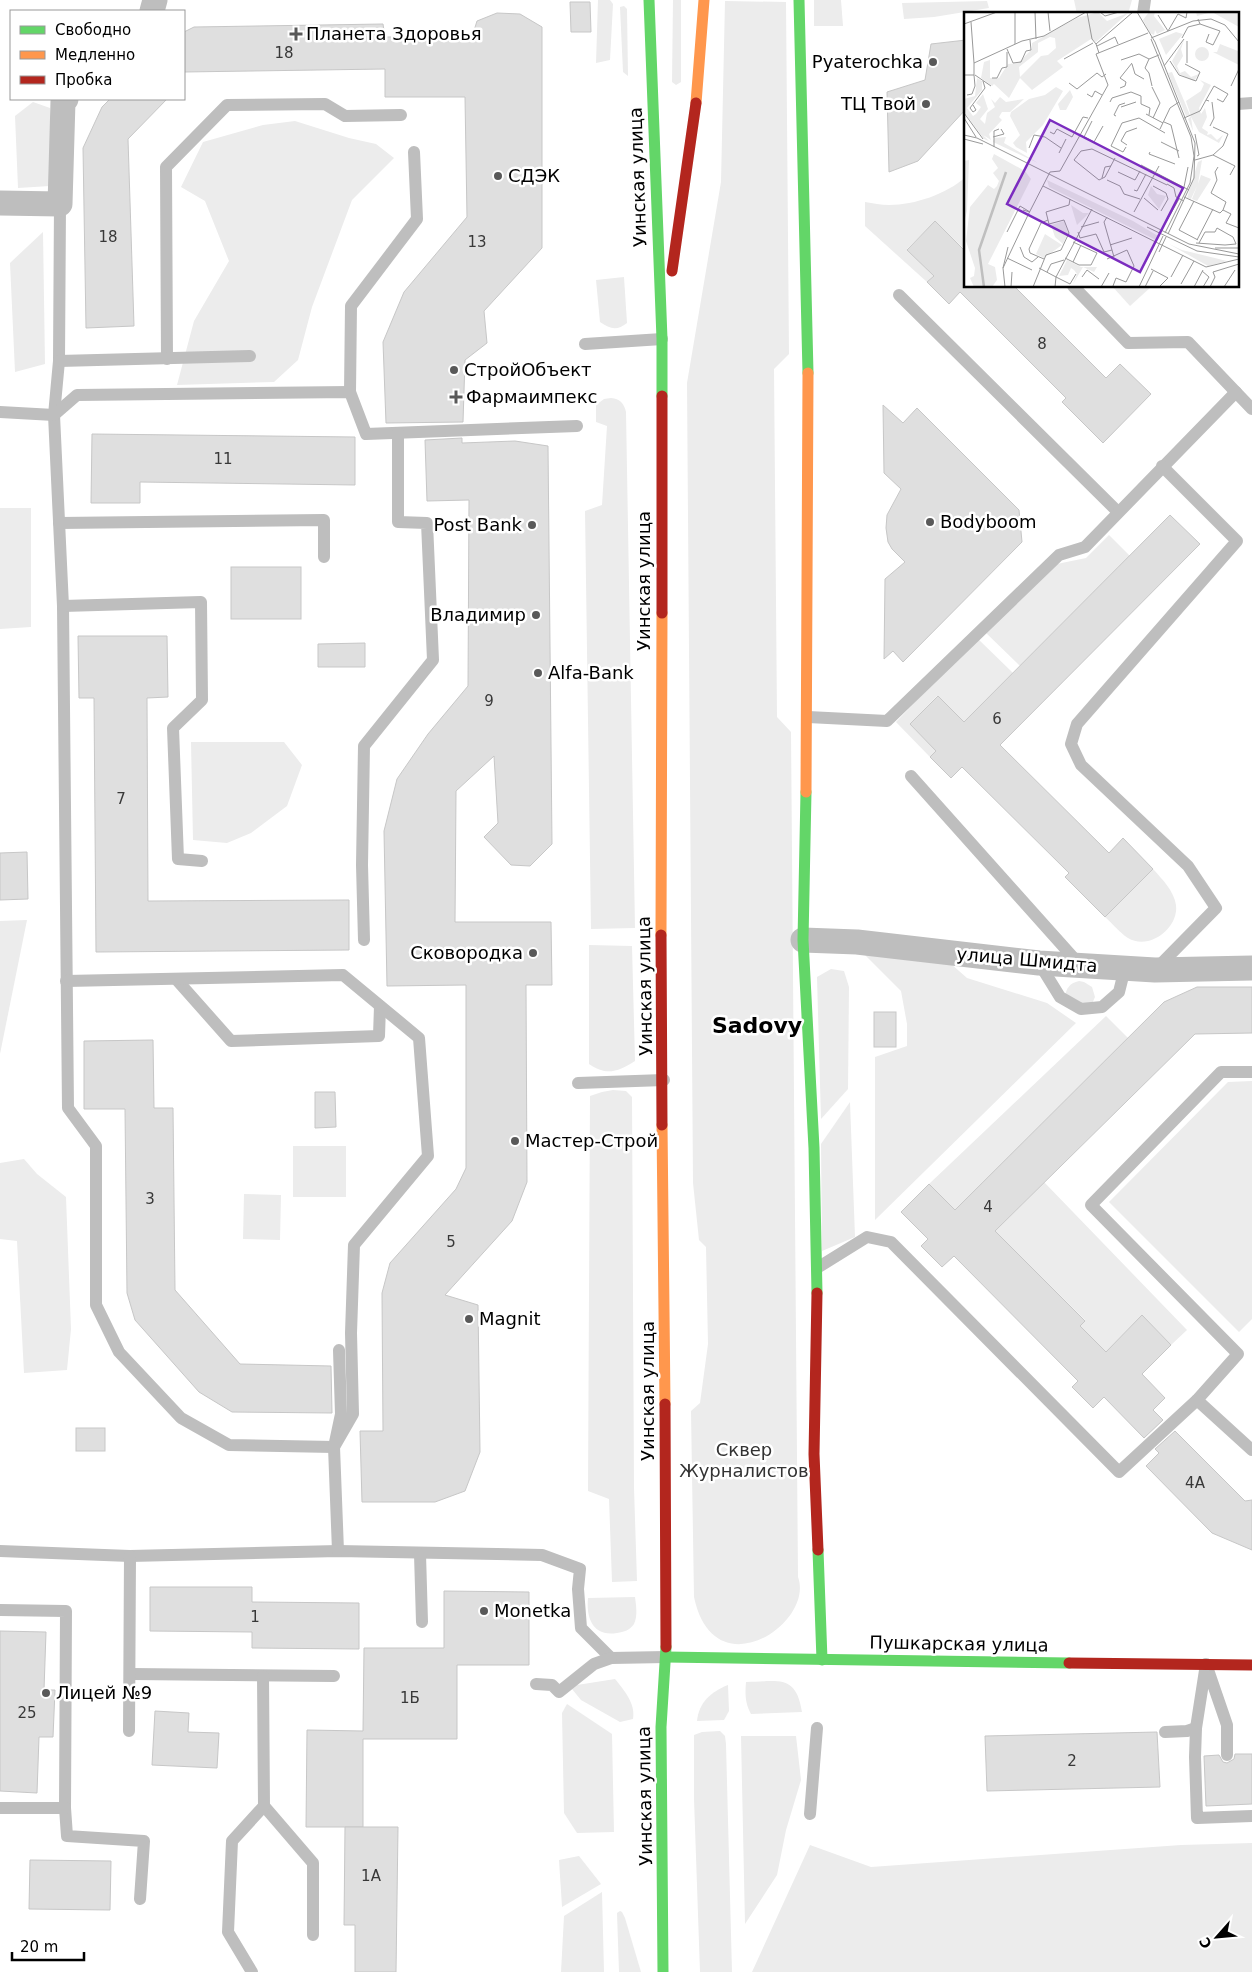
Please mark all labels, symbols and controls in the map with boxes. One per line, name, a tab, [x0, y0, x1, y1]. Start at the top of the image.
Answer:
legend	[10, 10, 185, 100]
inset map	[964, 12, 1240, 288]
text: Свободно	[55, 21, 131, 39]
place label: Планета Здоровья	[306, 23, 482, 44]
marker: Планета Здоровья	[290, 28, 302, 40]
house number: 18	[274, 44, 294, 62]
text: Медленно	[55, 46, 135, 64]
place label: Pyaterochka	[812, 51, 923, 72]
marker: Pyaterochka	[927, 56, 939, 68]
text: Пробка	[55, 71, 112, 89]
place label: ТЦ Твой	[840, 93, 916, 114]
marker: ТЦ Твой	[920, 98, 932, 110]
street label: Уинская улица	[625, 107, 650, 247]
place label: СДЭК	[508, 165, 560, 186]
marker: СДЭК	[492, 170, 504, 182]
house number: 18	[98, 228, 118, 246]
house number: 13	[467, 233, 487, 251]
house number: 8	[1037, 335, 1047, 353]
place label: СтройОбъект	[464, 359, 592, 380]
marker: СтройОбъект	[448, 364, 460, 376]
place label: Фармаимпекс	[466, 386, 597, 407]
marker: Фармаимпекс	[450, 391, 462, 403]
house number: 11	[213, 450, 233, 468]
street label: Уинская улица	[633, 511, 654, 651]
place label: Bodyboom	[940, 511, 1036, 532]
place label: Post Bank	[433, 514, 523, 535]
marker: Bodyboom	[924, 516, 936, 528]
marker: Post Bank	[526, 519, 538, 531]
place label: Владимир	[430, 604, 526, 625]
marker: Владимир	[530, 609, 542, 621]
place label: Alfa-Bank	[548, 662, 634, 683]
marker: Alfa-Bank	[532, 667, 544, 679]
house number: 9	[484, 692, 494, 710]
house number: 6	[992, 710, 1002, 728]
house number: 7	[116, 790, 126, 808]
street label: Уинская улица	[633, 916, 656, 1056]
place label: Сковородка	[410, 942, 523, 963]
street label: улица Шмидта	[956, 943, 1098, 976]
marker: Сковородка	[527, 947, 539, 959]
district label: Sadovy	[712, 1013, 802, 1038]
place label: Мастер-Строй	[525, 1130, 658, 1151]
marker: Мастер-Строй	[509, 1135, 521, 1147]
house number: 3	[145, 1190, 155, 1208]
house number: 4	[983, 1198, 993, 1216]
house number: 5	[446, 1233, 456, 1251]
place label: Magnit	[479, 1308, 540, 1329]
marker: Magnit	[463, 1313, 475, 1325]
street label: Уинская улица	[637, 1321, 658, 1461]
park label: Сквер Журналистов	[679, 1439, 809, 1481]
house number: 4А	[1185, 1474, 1206, 1492]
place label: Monetka	[494, 1600, 571, 1621]
marker: Monetka	[478, 1605, 490, 1617]
house number: 1	[250, 1608, 260, 1626]
street label: Пушкарская улица	[869, 1631, 1049, 1656]
place label: Лицей №9	[56, 1682, 152, 1703]
marker: Лицей №9	[40, 1687, 52, 1699]
house number: 1Б	[400, 1689, 420, 1707]
house number: 25	[17, 1704, 37, 1722]
street label: Уинская улица	[633, 1726, 656, 1866]
house number: 2	[1067, 1752, 1077, 1770]
house number: 1А	[361, 1867, 382, 1885]
north arrow	[1192, 1912, 1242, 1962]
scale bar	[12, 1930, 85, 1962]
text: С	[1196, 1935, 1215, 1951]
text: 20 m	[20, 1938, 58, 1956]

